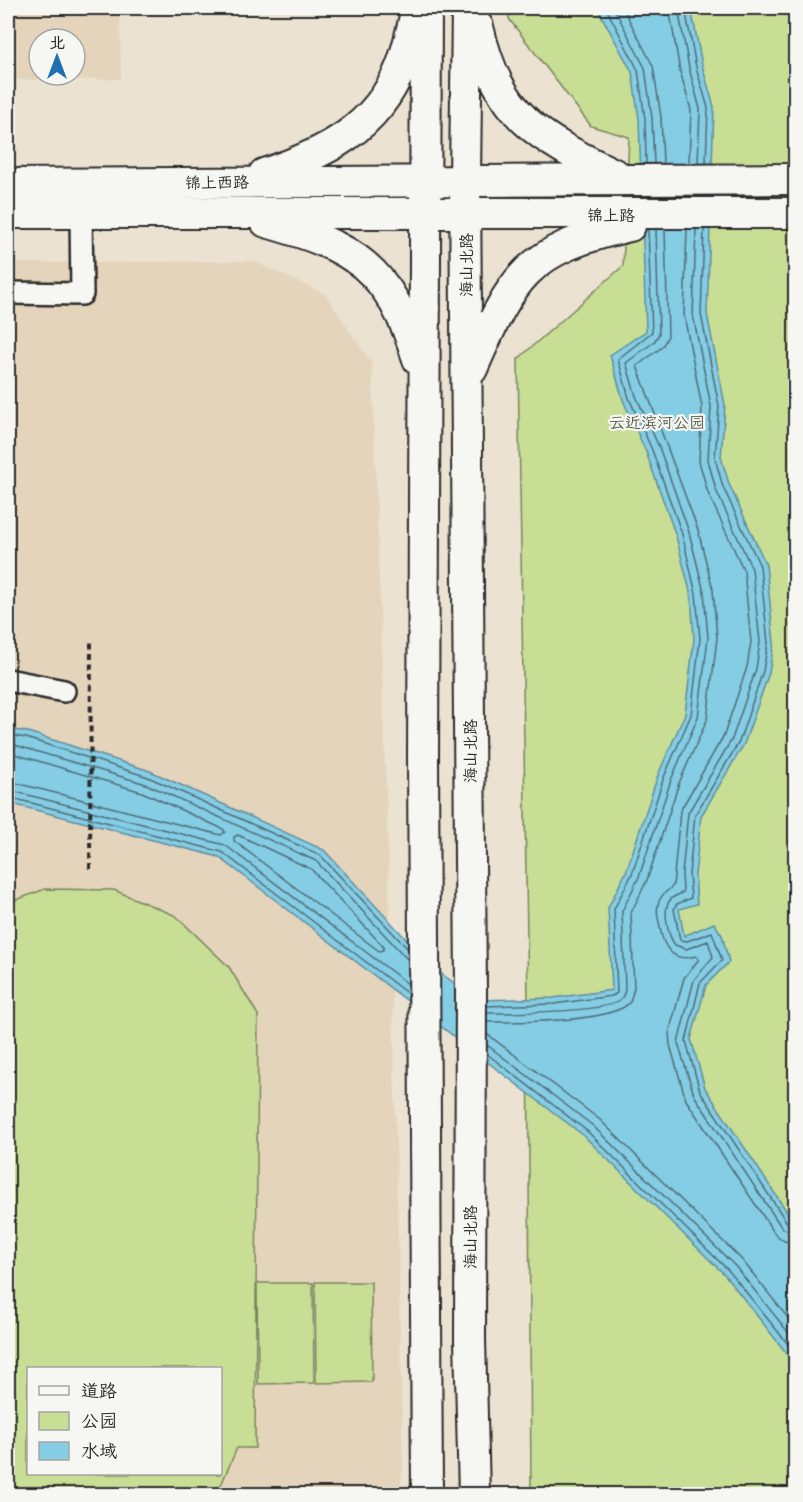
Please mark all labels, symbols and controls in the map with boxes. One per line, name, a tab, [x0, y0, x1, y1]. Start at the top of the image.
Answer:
north arrow	[27, 27, 87, 87]
text: 北	[49, 31, 65, 53]
street label: 锦上西路	[185, 170, 249, 194]
street label: 锦上路	[587, 204, 635, 226]
street label: 海山北路	[455, 233, 477, 297]
park label: 云近滨河公园	[609, 411, 705, 433]
street label: 海山北路	[459, 719, 481, 783]
street label: 海山北路	[459, 1205, 481, 1269]
legend	[27, 1367, 222, 1475]
text: 道路	[81, 1378, 117, 1403]
text: 公园	[81, 1408, 117, 1433]
text: 水域	[81, 1438, 117, 1463]

